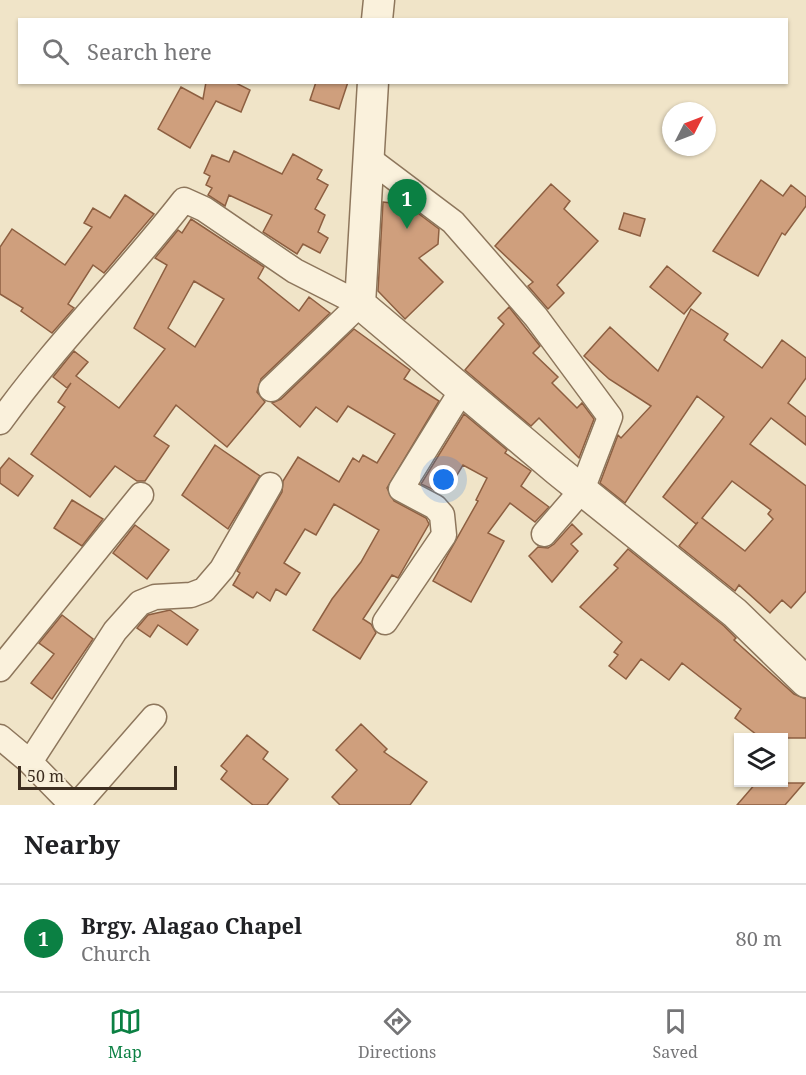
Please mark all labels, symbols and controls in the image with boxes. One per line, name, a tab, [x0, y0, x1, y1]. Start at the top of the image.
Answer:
search box	[18, 18, 788, 84]
icon: search	[39, 35, 72, 68]
text: Search here	[87, 36, 212, 66]
north arrow	[662, 102, 716, 156]
pin: 1	[388, 180, 426, 229]
your location	[429, 465, 458, 494]
map controls	[734, 733, 788, 787]
button: layers	[734, 733, 788, 787]
scale bar	[18, 763, 177, 790]
text: 50 m	[27, 765, 64, 787]
text: Nearby	[24, 826, 120, 862]
text: Brgy. Alagao Chapel	[81, 910, 302, 940]
text: 1	[38, 925, 49, 952]
text: 80 m	[736, 925, 782, 952]
text: Church	[81, 940, 151, 967]
tab: Map	[108, 1005, 142, 1063]
tab: Directions	[358, 1005, 436, 1063]
tab: Saved	[653, 1005, 698, 1063]

